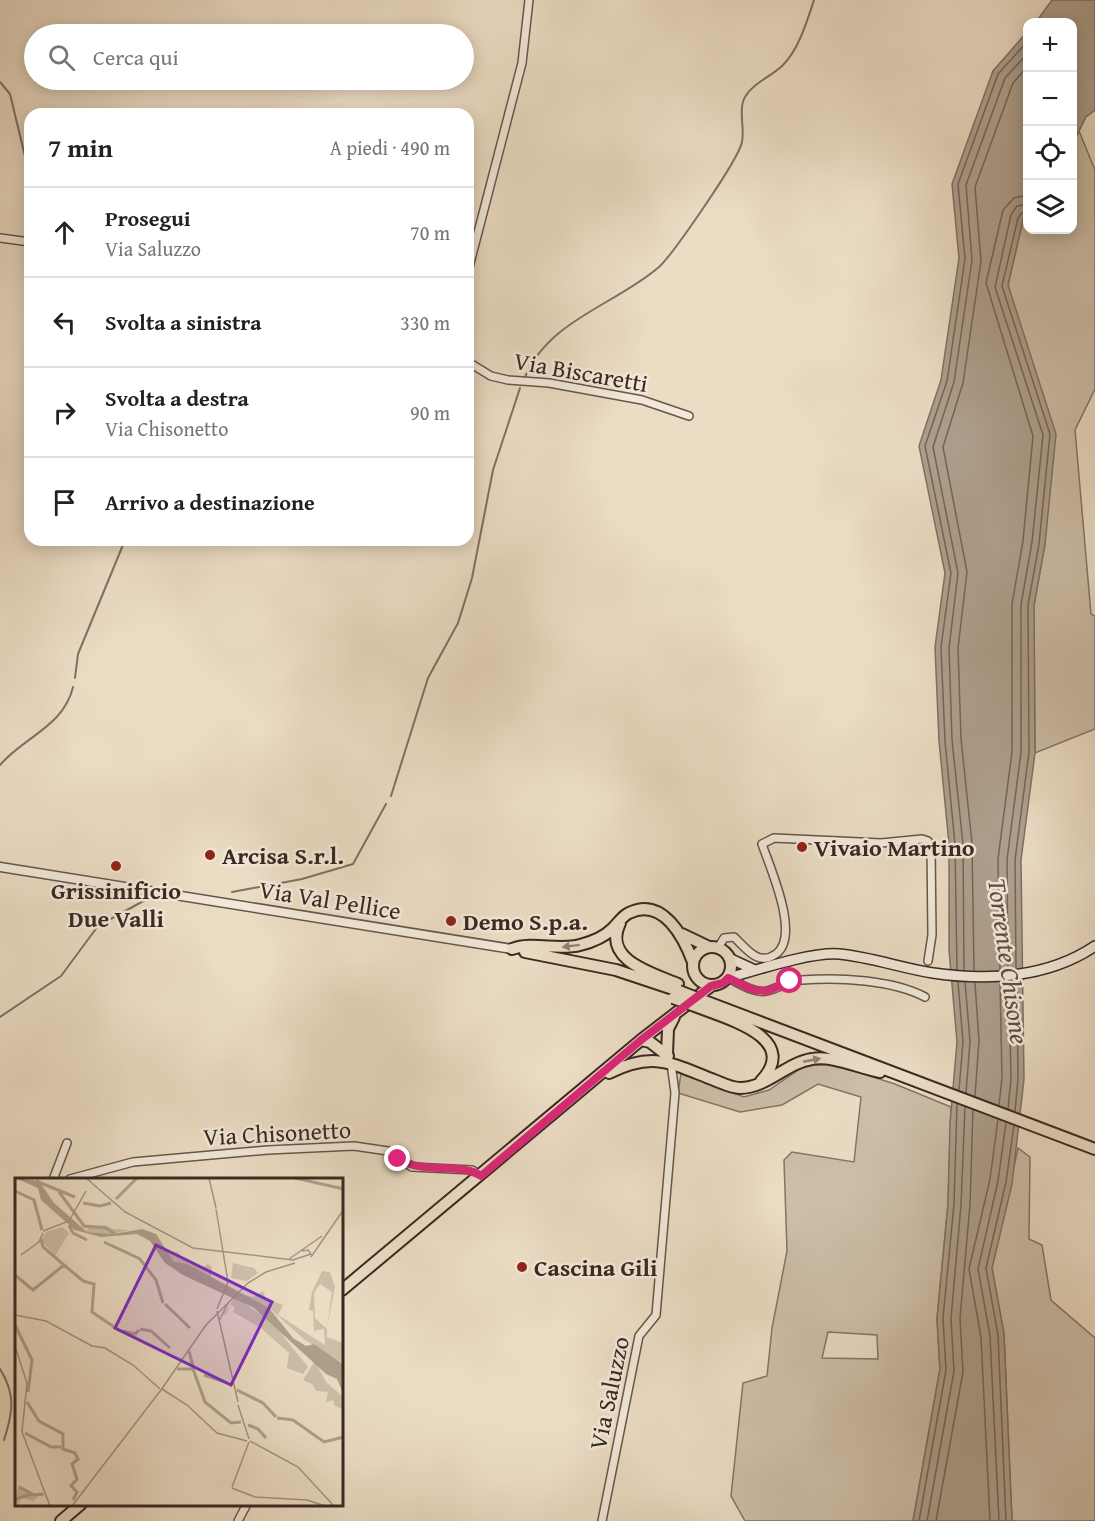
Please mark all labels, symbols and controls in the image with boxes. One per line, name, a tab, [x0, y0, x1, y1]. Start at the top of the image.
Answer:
map controls	[1023, 18, 1077, 234]
button: +	[1023, 18, 1077, 72]
search box	[24, 24, 474, 90]
icon: search	[45, 41, 78, 74]
text: Cerca qui	[93, 41, 179, 73]
button: −	[1023, 72, 1077, 126]
button: locate	[1023, 126, 1077, 180]
text: 7 min	[48, 128, 113, 167]
text: A piedi · 490 m	[330, 133, 450, 162]
button: layers	[1023, 180, 1077, 234]
text: Prosegui	[105, 202, 191, 234]
icon: ahead	[48, 216, 81, 249]
text: 70 m	[410, 218, 450, 247]
text: Via Saluzzo	[105, 234, 201, 263]
icon: left	[48, 306, 81, 339]
text: Svolta a sinistra	[105, 306, 262, 338]
text: 330 m	[400, 308, 450, 337]
street label: Via Biscaretti	[511, 343, 651, 401]
text: Svolta a destra	[105, 382, 249, 414]
icon: right	[48, 396, 81, 429]
text: 90 m	[410, 398, 450, 427]
text: Via Chisonetto	[105, 414, 228, 443]
icon: arrive	[48, 486, 81, 519]
text: Arrivo a destinazione	[105, 486, 315, 518]
place label: Vivaio Martino	[814, 830, 975, 865]
place label: Arcisa S.r.l.	[222, 838, 344, 873]
marker: Vivaio Martino	[795, 840, 809, 854]
marker: Arcisa S.r.l.	[203, 848, 217, 862]
marker: Grissinificio Due Valli	[109, 859, 123, 873]
street label: Via Val Pellice	[257, 872, 403, 928]
place label: Grissinificio Due Valli	[51, 873, 181, 936]
water label: Torrente Chisone	[978, 876, 1040, 1046]
place label: Demo S.p.a.	[463, 904, 588, 939]
marker: Demo S.p.a.	[444, 914, 458, 928]
one-way arrow	[561, 941, 580, 951]
route start	[776, 967, 802, 993]
one-way arrow	[802, 1055, 821, 1064]
street label: Via Chisonetto	[202, 1112, 352, 1154]
route end	[384, 1145, 410, 1171]
inset map	[15, 1178, 344, 1506]
place label: Cascina Gili	[534, 1250, 657, 1285]
marker: Cascina Gili	[515, 1260, 529, 1274]
street label: Via Saluzzo	[580, 1333, 638, 1453]

